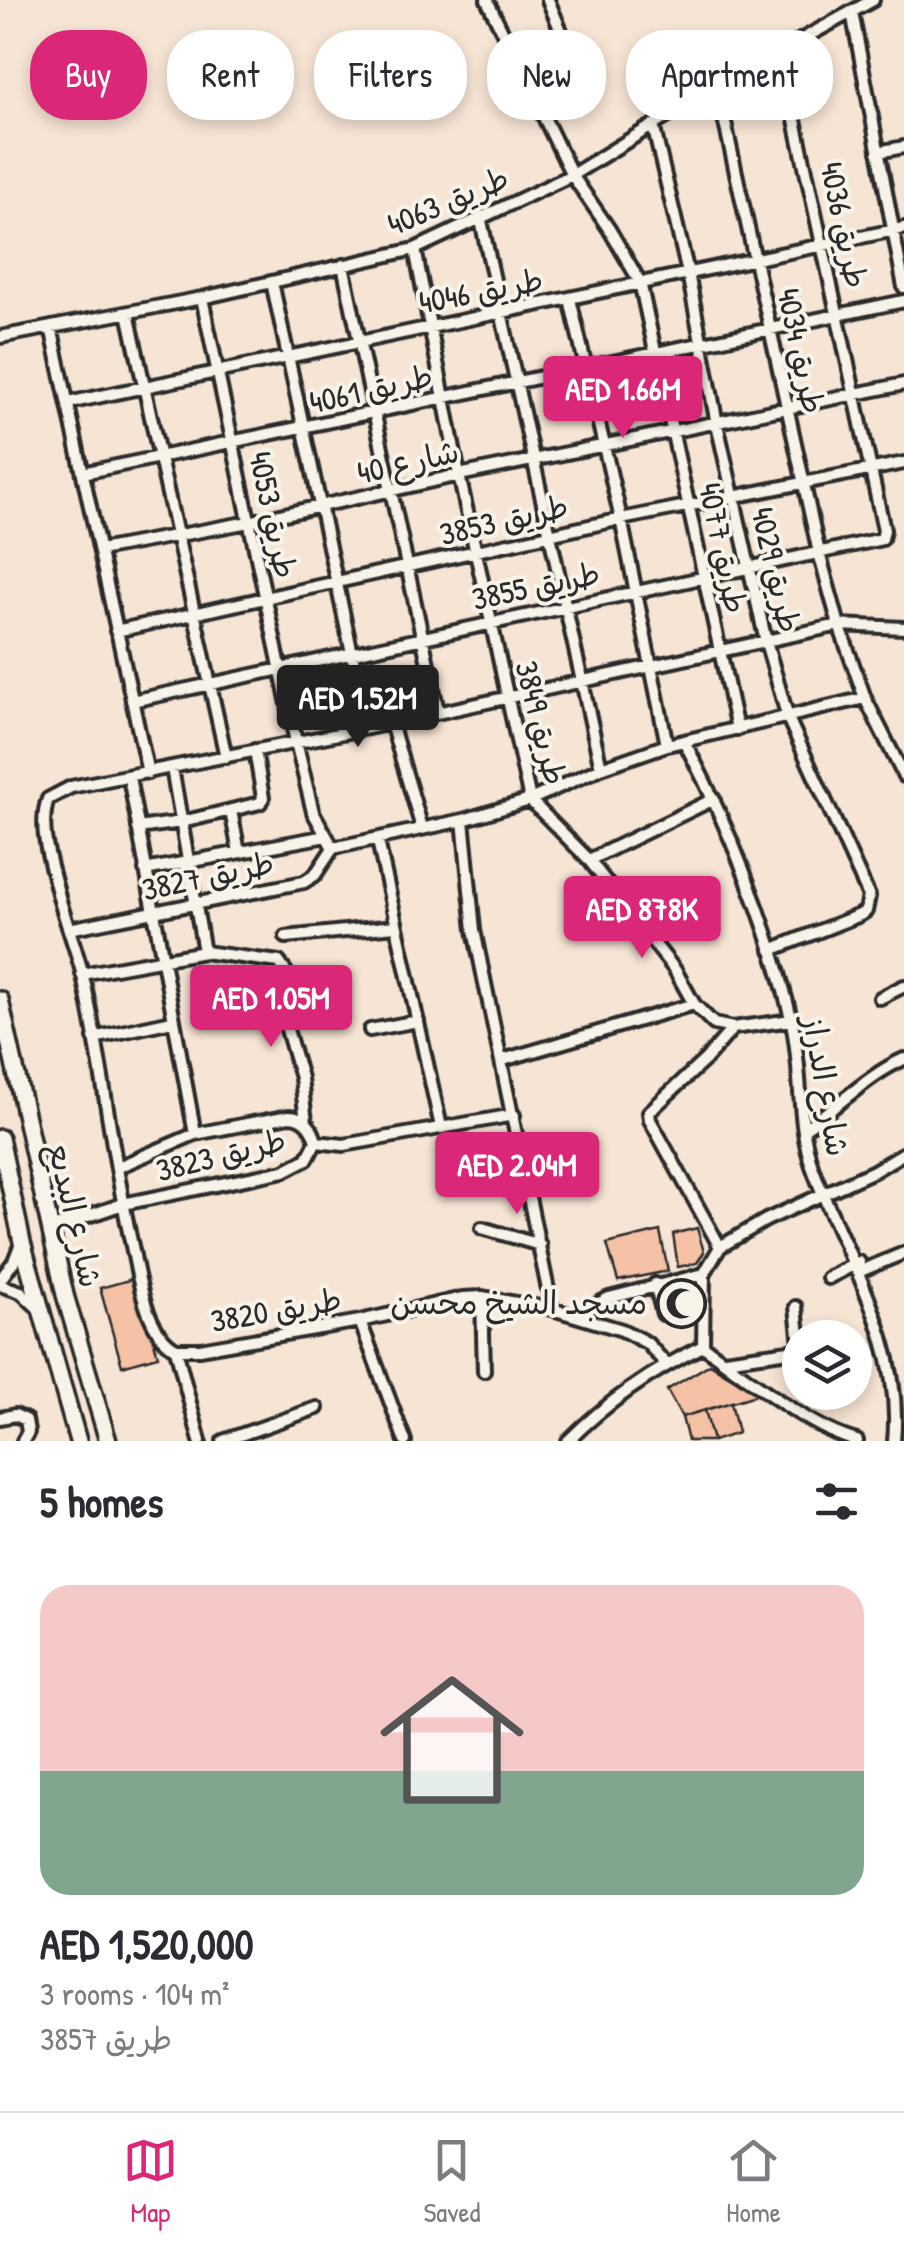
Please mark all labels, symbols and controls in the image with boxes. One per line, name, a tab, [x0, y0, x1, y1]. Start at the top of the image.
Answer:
chip: Buy	[30, 30, 147, 120]
chip: Rent	[167, 30, 294, 120]
chip: Filters	[314, 30, 467, 120]
chip: New	[487, 30, 606, 120]
chip: Apartment	[626, 30, 833, 120]
street label: طريق 4063	[380, 156, 515, 245]
street label: طريق 4036	[810, 158, 879, 292]
street label: طريق 4046	[415, 257, 547, 324]
street label: طريق 4034	[767, 284, 836, 418]
street label: طريق 4061	[305, 353, 437, 424]
pin: AED 1.66M	[509, 356, 737, 441]
text: AED 1.66M	[565, 367, 681, 410]
street label: شارع 40	[353, 429, 463, 496]
street label: طريق 4053	[239, 447, 308, 582]
street label: طريق 4077	[689, 479, 758, 617]
street label: طريق 3853	[435, 484, 572, 555]
street label: طريق 4029	[741, 503, 812, 637]
street label: طريق 3855	[468, 551, 604, 620]
street label: طريق 3849	[505, 656, 578, 789]
pin: AED 1.52M	[244, 665, 472, 750]
text: AED 1.52M	[299, 676, 417, 719]
street label: طريق 3827	[138, 841, 278, 910]
pin: AED 878K	[539, 876, 745, 961]
text: AED 878K	[586, 887, 698, 930]
pin: AED 1.05M	[157, 965, 385, 1050]
text: AED 1.05M	[212, 976, 330, 1019]
street label: شارع الدراز	[791, 1009, 860, 1160]
street label: طريق 3823	[152, 1118, 290, 1191]
pin: AED 2.04M	[403, 1132, 631, 1217]
street label: شارع البديع	[36, 1138, 113, 1292]
text: AED 2.04M	[457, 1143, 577, 1186]
street label: طريق 3820	[207, 1277, 345, 1342]
mosque icon: مسجد الشيخ محسن	[656, 1277, 708, 1329]
place label: مسجد الشيخ محسن	[390, 1281, 647, 1325]
map controls	[782, 1320, 872, 1410]
button: layers	[782, 1320, 872, 1410]
text: 5 homes	[40, 1473, 163, 1530]
icon: filters	[809, 1474, 864, 1529]
icon: home	[362, 1650, 542, 1830]
text: AED 1,520,000	[40, 1915, 254, 1972]
text: 3 rooms · 104 m²	[40, 1972, 229, 2015]
text: طريق 3857	[40, 2017, 172, 2060]
tab: Map	[123, 2133, 178, 2231]
tab: Saved	[423, 2133, 481, 2231]
tab: Home	[726, 2133, 781, 2231]

